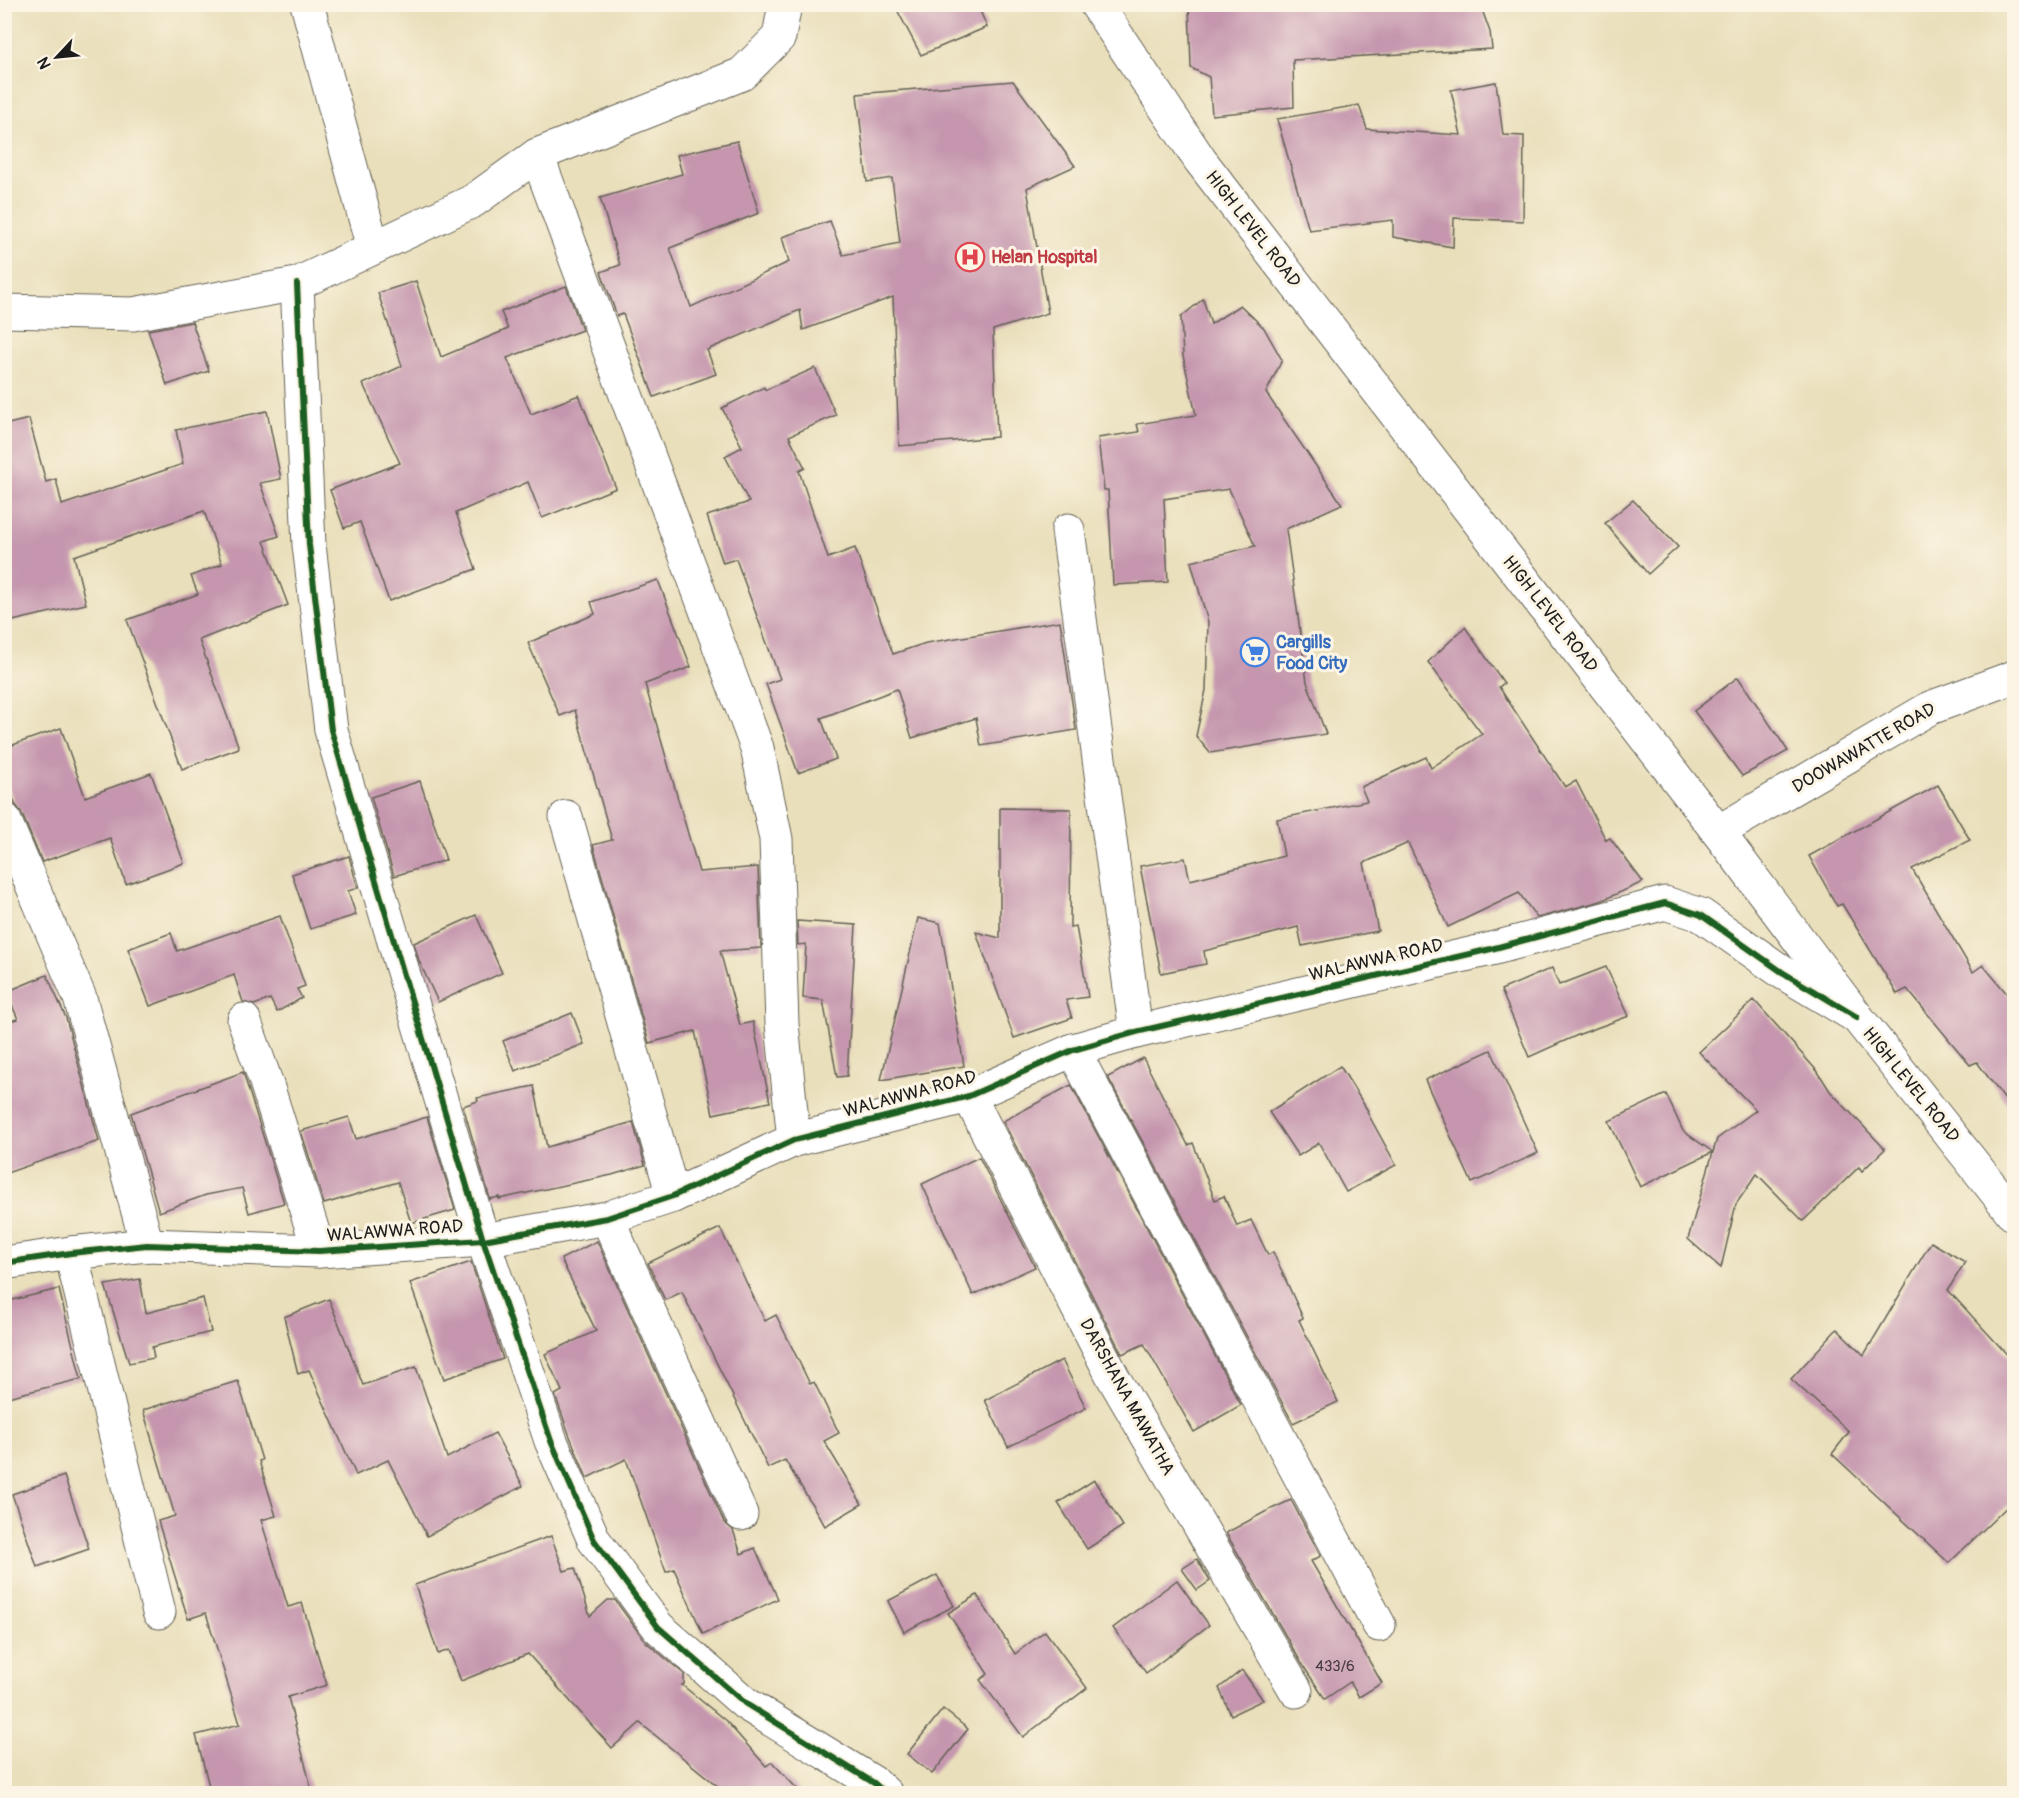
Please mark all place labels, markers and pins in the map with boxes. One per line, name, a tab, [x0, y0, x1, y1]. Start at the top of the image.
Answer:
hospital icon: Helan Hospital	[954, 241, 986, 273]
place label: Helan Hospital	[991, 246, 1097, 269]
place label: Cargills Food City	[1276, 631, 1348, 675]
supermarket icon: Cargills Food City	[1239, 636, 1271, 668]

